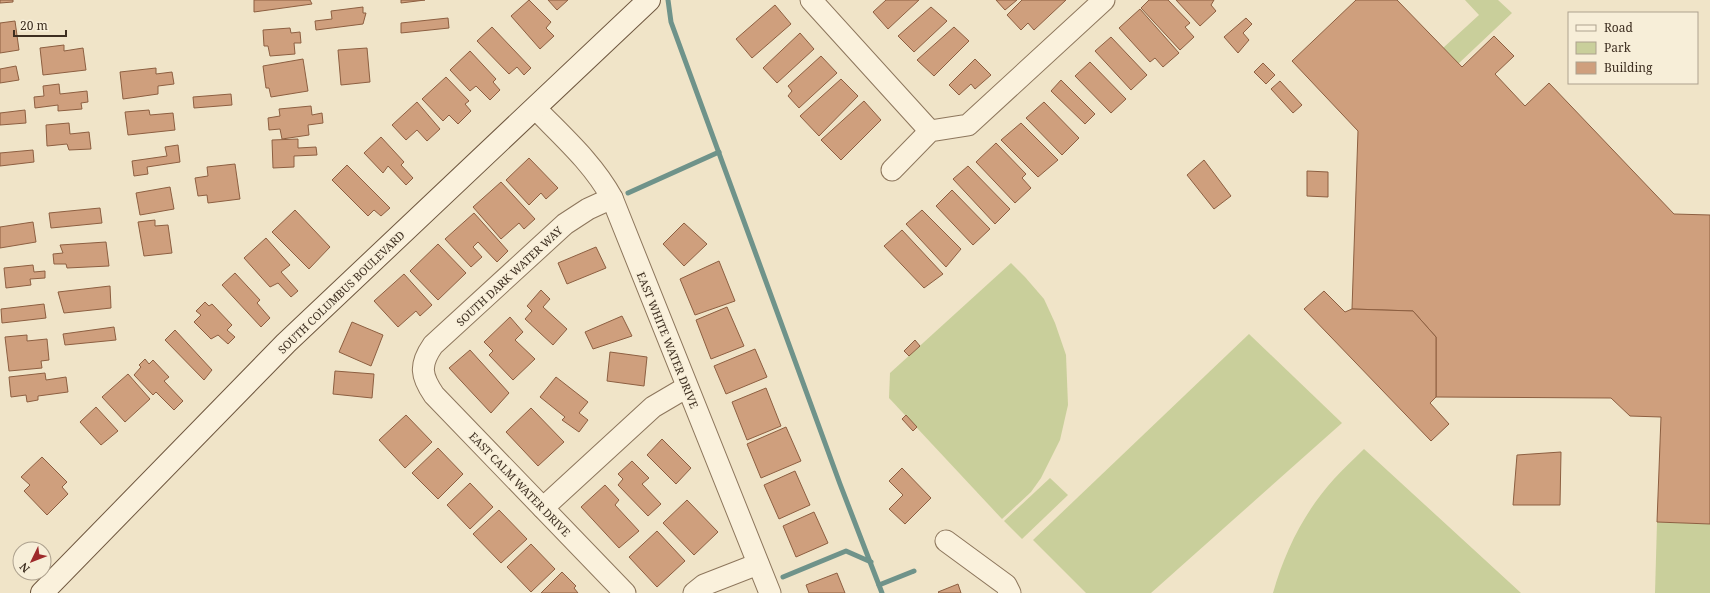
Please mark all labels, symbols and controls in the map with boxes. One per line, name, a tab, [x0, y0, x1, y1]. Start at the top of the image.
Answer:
scale bar	[14, 12, 66, 38]
legend	[1568, 12, 1698, 84]
text: 20 m	[20, 17, 48, 34]
text: Road	[1604, 19, 1634, 36]
text: Park	[1604, 39, 1632, 56]
text: Building	[1604, 59, 1653, 76]
street label: SOUTH DARK WATER WAY	[453, 223, 565, 329]
street label: SOUTH COLUMBUS BOULEVARD	[274, 227, 408, 357]
street label: EAST WHITE WATER DRIVE	[634, 270, 702, 411]
street label: EAST CALM WATER DRIVE	[466, 429, 574, 540]
north arrow	[12, 541, 52, 581]
text: N	[16, 560, 33, 576]

